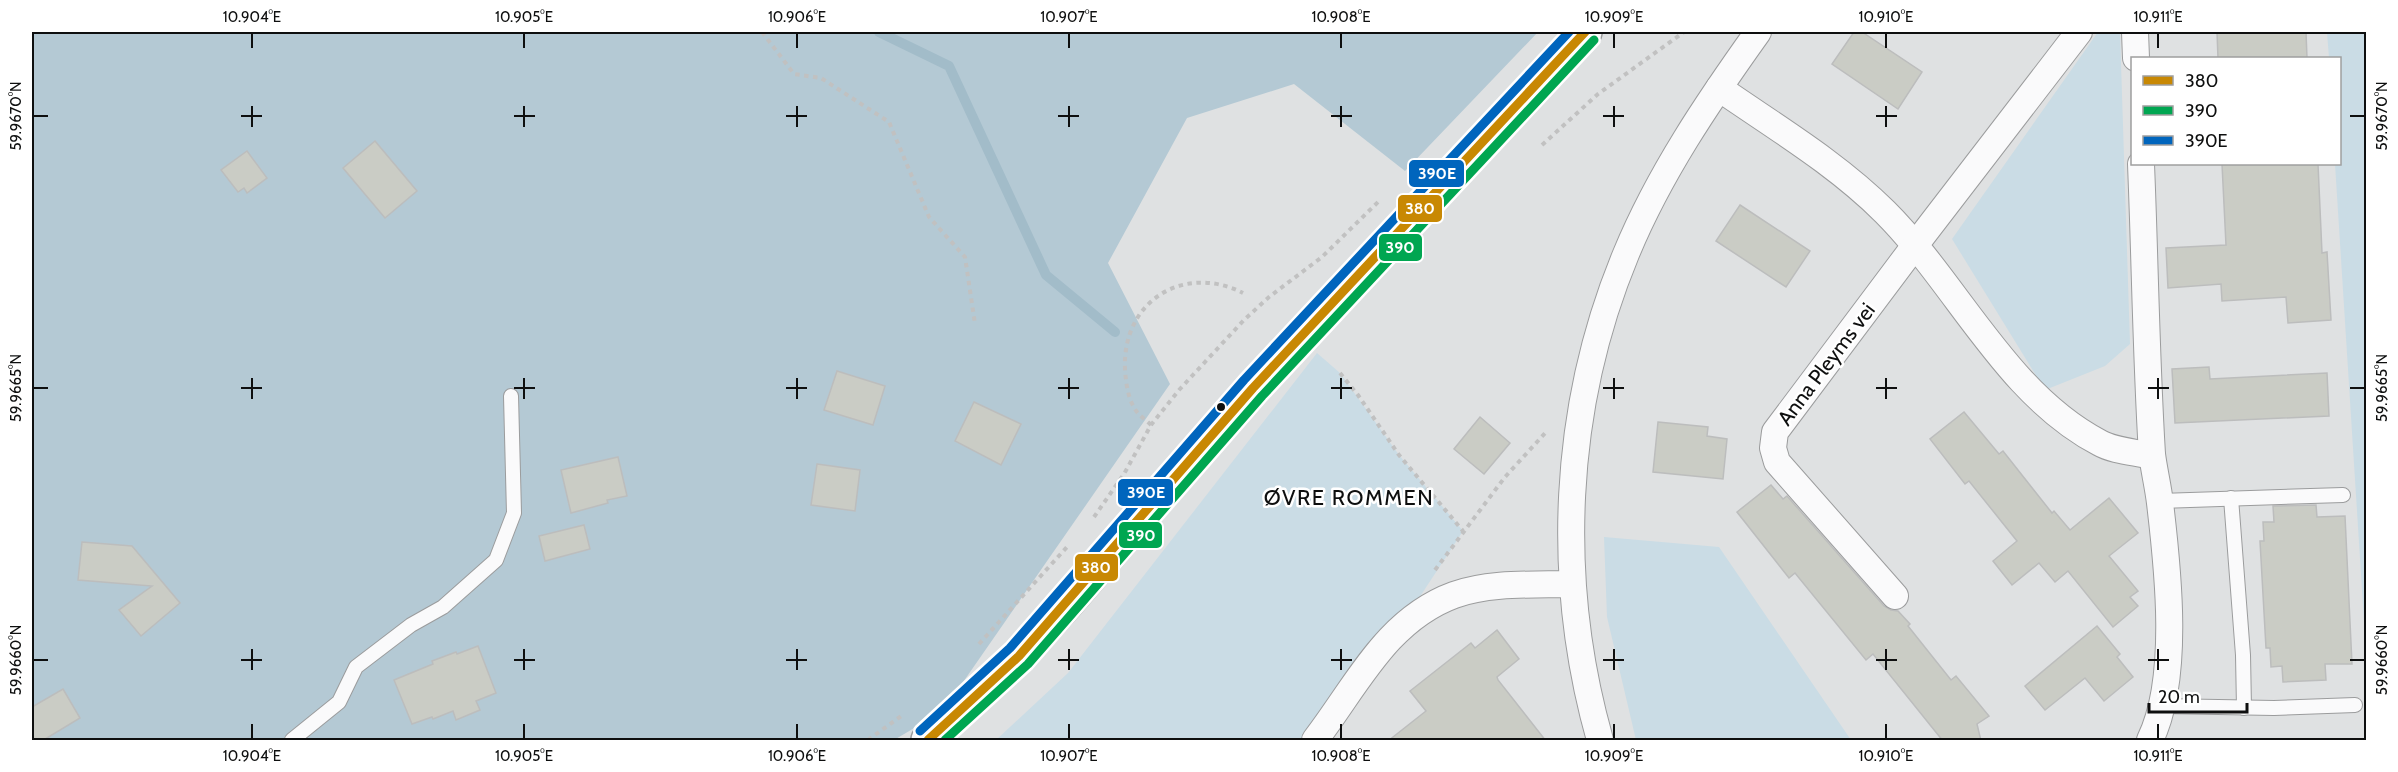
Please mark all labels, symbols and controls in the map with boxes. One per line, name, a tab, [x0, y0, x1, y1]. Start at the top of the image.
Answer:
text: 10.904°E	[223, 8, 281, 26]
text: 10.905°E	[495, 8, 553, 26]
text: 10.906°E	[768, 8, 826, 26]
text: 10.907°E	[1040, 8, 1098, 26]
text: 10.908°E	[1312, 8, 1370, 26]
text: 10.909°E	[1585, 8, 1643, 26]
text: 10.910°E	[1859, 8, 1913, 26]
text: 10.911°E	[2133, 8, 2183, 26]
legend	[2131, 57, 2341, 165]
text: 380	[2185, 70, 2218, 92]
text: 59.9670°N	[7, 81, 25, 151]
text: 59.9670°N	[2373, 81, 2391, 151]
text: 390	[2185, 100, 2218, 122]
text: 390E	[2185, 130, 2228, 152]
line badge: 390E	[1408, 159, 1465, 188]
text: 390E	[1418, 164, 1456, 183]
line badge: 380	[1397, 194, 1443, 223]
text: 380	[1405, 199, 1435, 218]
line badge: 390	[1378, 233, 1423, 262]
text: 390	[1386, 238, 1414, 257]
street label: Anna Pleyms vei	[1772, 298, 1880, 430]
text: 59.9665°N	[7, 354, 25, 422]
text: 59.9665°N	[2373, 354, 2391, 422]
unlabelled marker	[1215, 401, 1227, 413]
line badge: 390E	[1117, 478, 1174, 507]
text: 390E	[1127, 483, 1165, 502]
district label: ØVRE ROMMEN	[1264, 484, 1434, 511]
line badge: 390	[1118, 521, 1163, 549]
text: 390	[1127, 526, 1155, 545]
line badge: 380	[1074, 553, 1119, 582]
text: 380	[1081, 558, 1111, 577]
text: 59.9660°N	[7, 625, 25, 695]
text: 59.9660°N	[2373, 625, 2391, 695]
scale bar	[2149, 676, 2246, 714]
text: 20 m	[2158, 686, 2200, 708]
text: 10.904°E	[223, 747, 281, 765]
text: 10.905°E	[495, 747, 553, 765]
text: 10.906°E	[768, 747, 826, 765]
text: 10.907°E	[1040, 747, 1098, 765]
text: 10.908°E	[1312, 747, 1370, 765]
text: 10.909°E	[1585, 747, 1643, 765]
text: 10.910°E	[1859, 747, 1913, 765]
text: 10.911°E	[2133, 747, 2183, 765]

